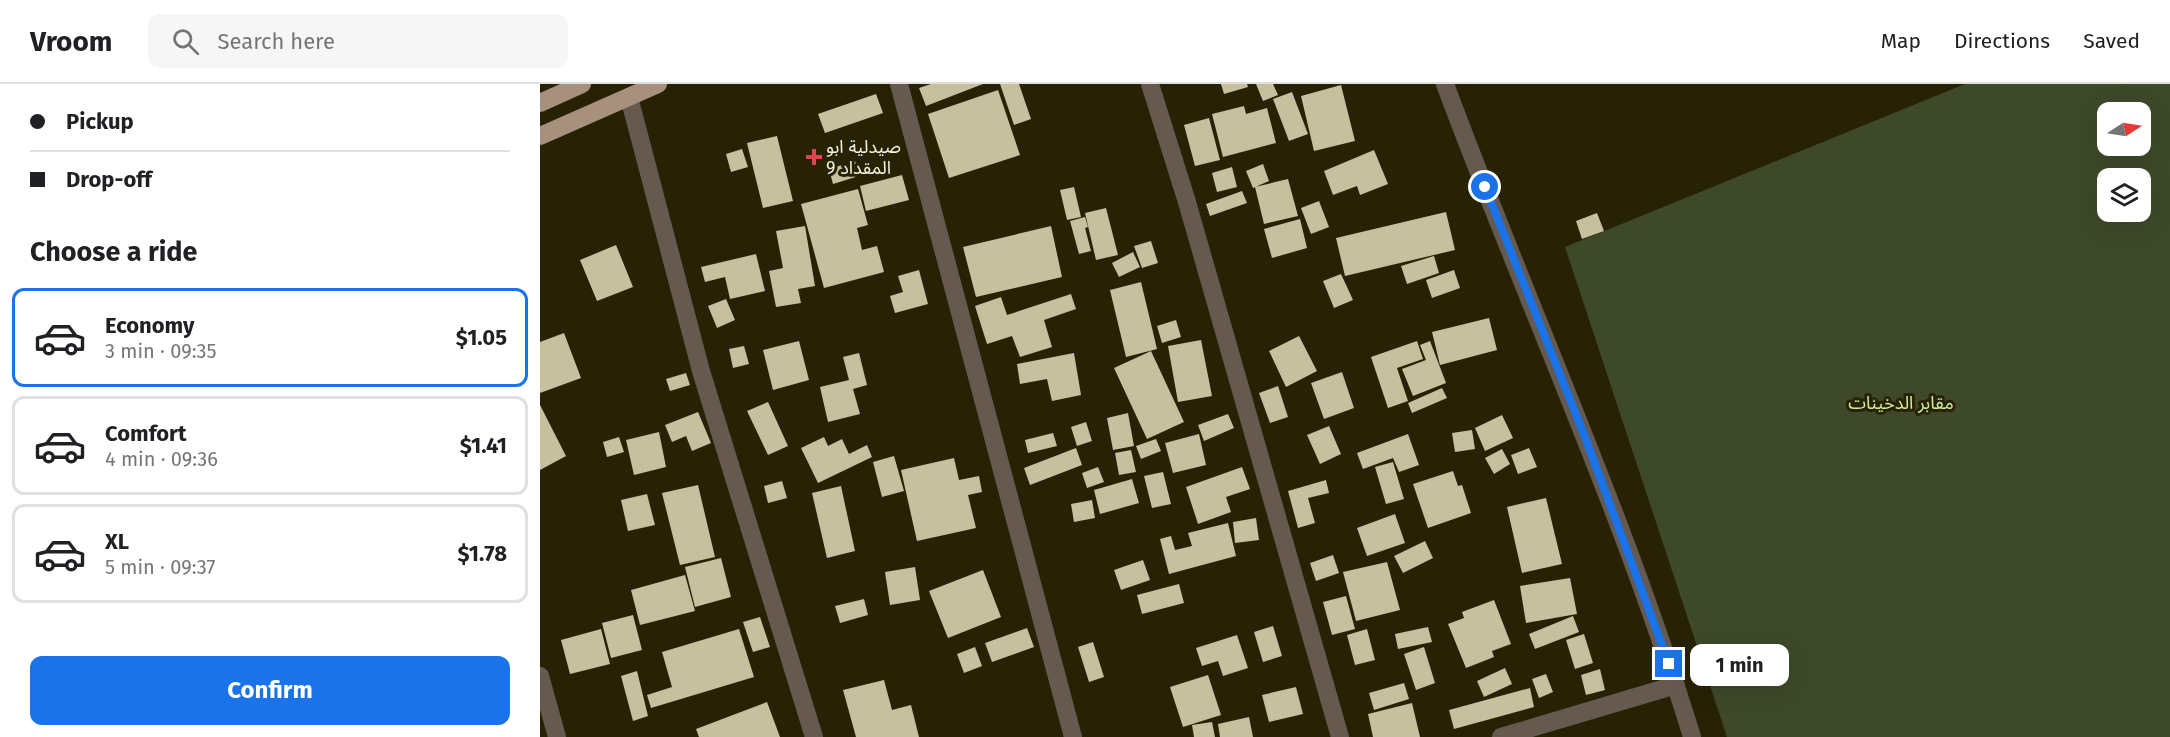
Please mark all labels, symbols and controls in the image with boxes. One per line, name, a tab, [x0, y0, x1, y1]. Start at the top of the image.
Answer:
search box	[148, 14, 568, 68]
text: Vroom	[30, 25, 112, 58]
icon: search	[169, 25, 202, 58]
text: Search here	[217, 28, 335, 55]
text: Map	[1881, 28, 1921, 54]
text: Directions	[1954, 28, 2050, 54]
text: Saved	[2083, 28, 2140, 54]
north arrow	[2097, 102, 2151, 156]
map controls	[2097, 102, 2151, 222]
text: Pickup	[66, 108, 134, 135]
place label: صيدلية ابو المقداد 9	[826, 136, 901, 179]
marker: صيدلية ابو المقداد 9	[807, 150, 821, 164]
text: Drop-off	[66, 166, 152, 193]
button: layers	[2097, 168, 2151, 222]
route start	[1471, 173, 1498, 200]
text: Choose a ride	[30, 236, 197, 268]
icon: car	[33, 311, 87, 365]
text: Economy	[105, 312, 194, 339]
text: $1.05	[456, 324, 507, 351]
text: 3 min · 09:35	[105, 339, 217, 363]
park label: مقابر الدخينات	[1848, 392, 1954, 414]
icon: car	[33, 419, 87, 473]
text: Comfort	[105, 420, 186, 447]
text: $1.41	[460, 432, 507, 459]
text: 4 min · 09:36	[105, 447, 218, 471]
icon: car	[33, 527, 87, 581]
text: XL	[105, 528, 129, 555]
text: $1.78	[458, 540, 507, 567]
text: 5 min · 09:37	[105, 555, 215, 579]
callout: 1 min	[1690, 643, 1789, 685]
route end	[1655, 650, 1682, 677]
text: 1 min	[1715, 653, 1764, 677]
button: Confirm	[30, 656, 510, 725]

